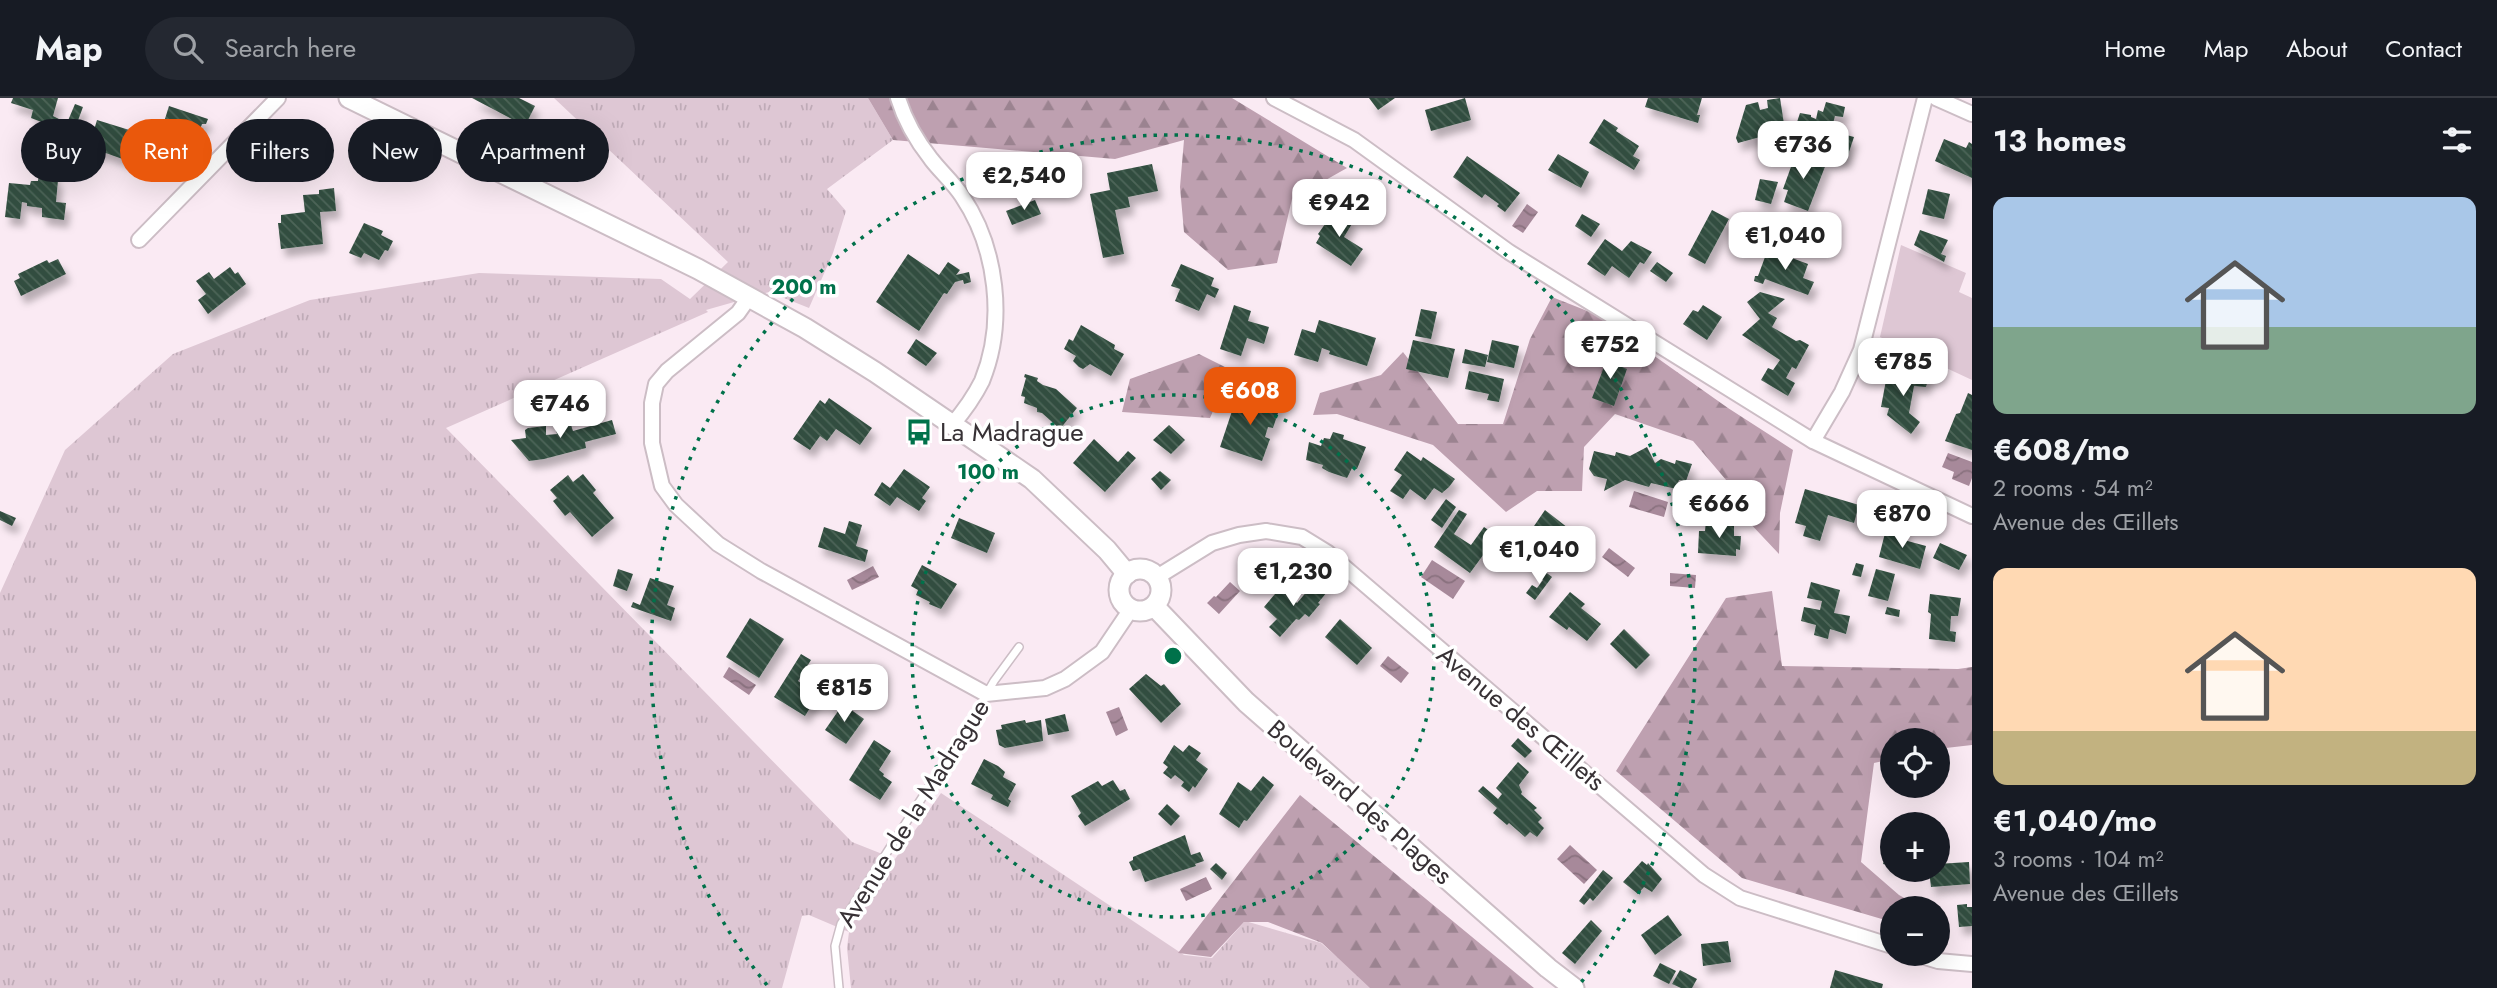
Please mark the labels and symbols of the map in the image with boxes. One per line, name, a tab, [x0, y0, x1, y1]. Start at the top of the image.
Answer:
pin: €736	[1762, 122, 1844, 181]
pin: €2,540	[967, 152, 1081, 212]
pin: €942	[1298, 180, 1380, 239]
pin: €1,040	[1728, 212, 1842, 272]
text: 200 m	[771, 272, 837, 302]
pin: €752	[1569, 322, 1651, 381]
pin: €785	[1862, 338, 1944, 398]
pin: €608	[1209, 368, 1291, 427]
pin: €746	[519, 380, 601, 440]
place label: La Madrague	[940, 413, 1084, 451]
bus stop icon: La Madrague	[904, 417, 934, 447]
text: 100 m	[957, 457, 1019, 487]
pin: €666	[1678, 480, 1760, 540]
pin: €870	[1861, 490, 1943, 550]
pin: €1,040	[1482, 526, 1596, 586]
pin: €1,230	[1236, 548, 1350, 608]
street label: Avenue des Œillets	[1428, 636, 1614, 800]
centre of rings	[1161, 644, 1185, 668]
pin: €815	[803, 664, 885, 724]
street label: Avenue de la Madrague	[827, 692, 999, 934]
street label: Boulevard des Plages	[1259, 711, 1461, 893]

